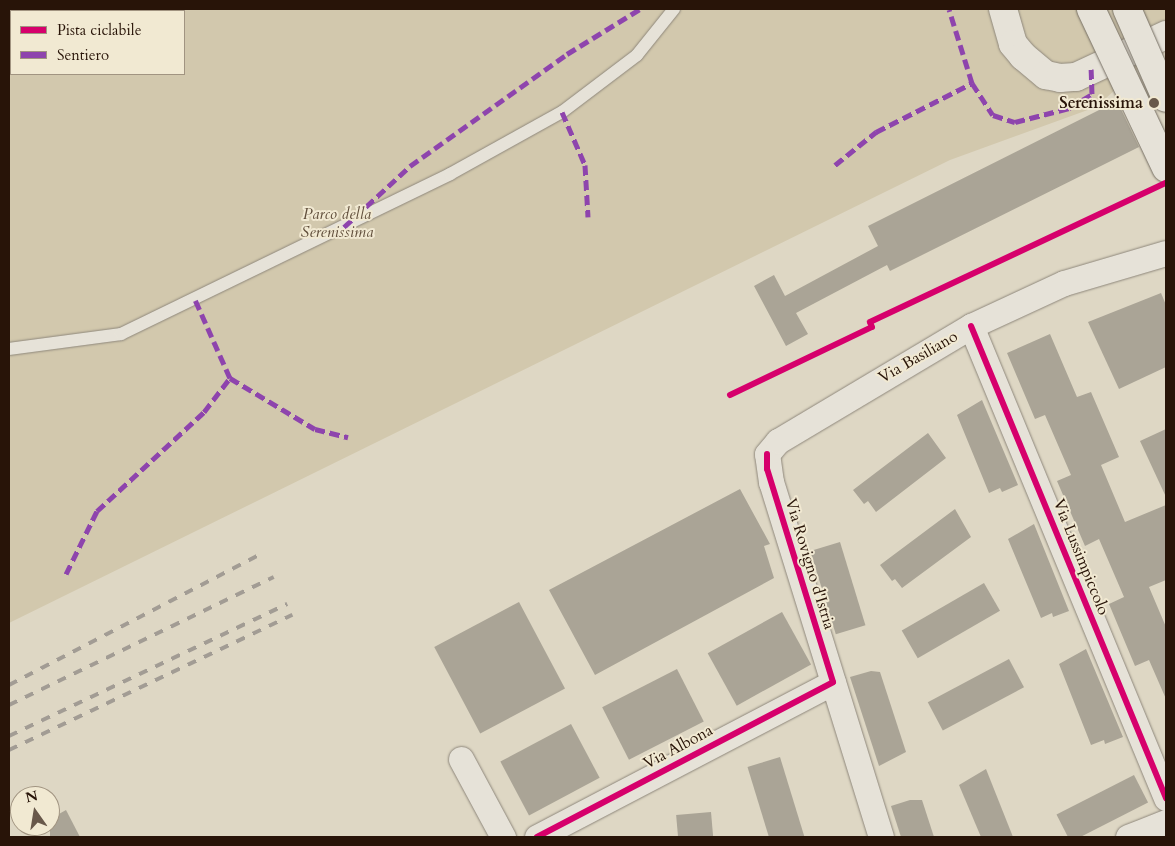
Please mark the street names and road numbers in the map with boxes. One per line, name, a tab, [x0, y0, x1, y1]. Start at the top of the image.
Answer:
street label: Via Basiliano	[875, 327, 961, 387]
street label: Via Rovigno d'Istria	[781, 496, 839, 632]
street label: Via Lussimpiccolo	[1049, 496, 1113, 618]
street label: Via Albona	[640, 721, 716, 773]

